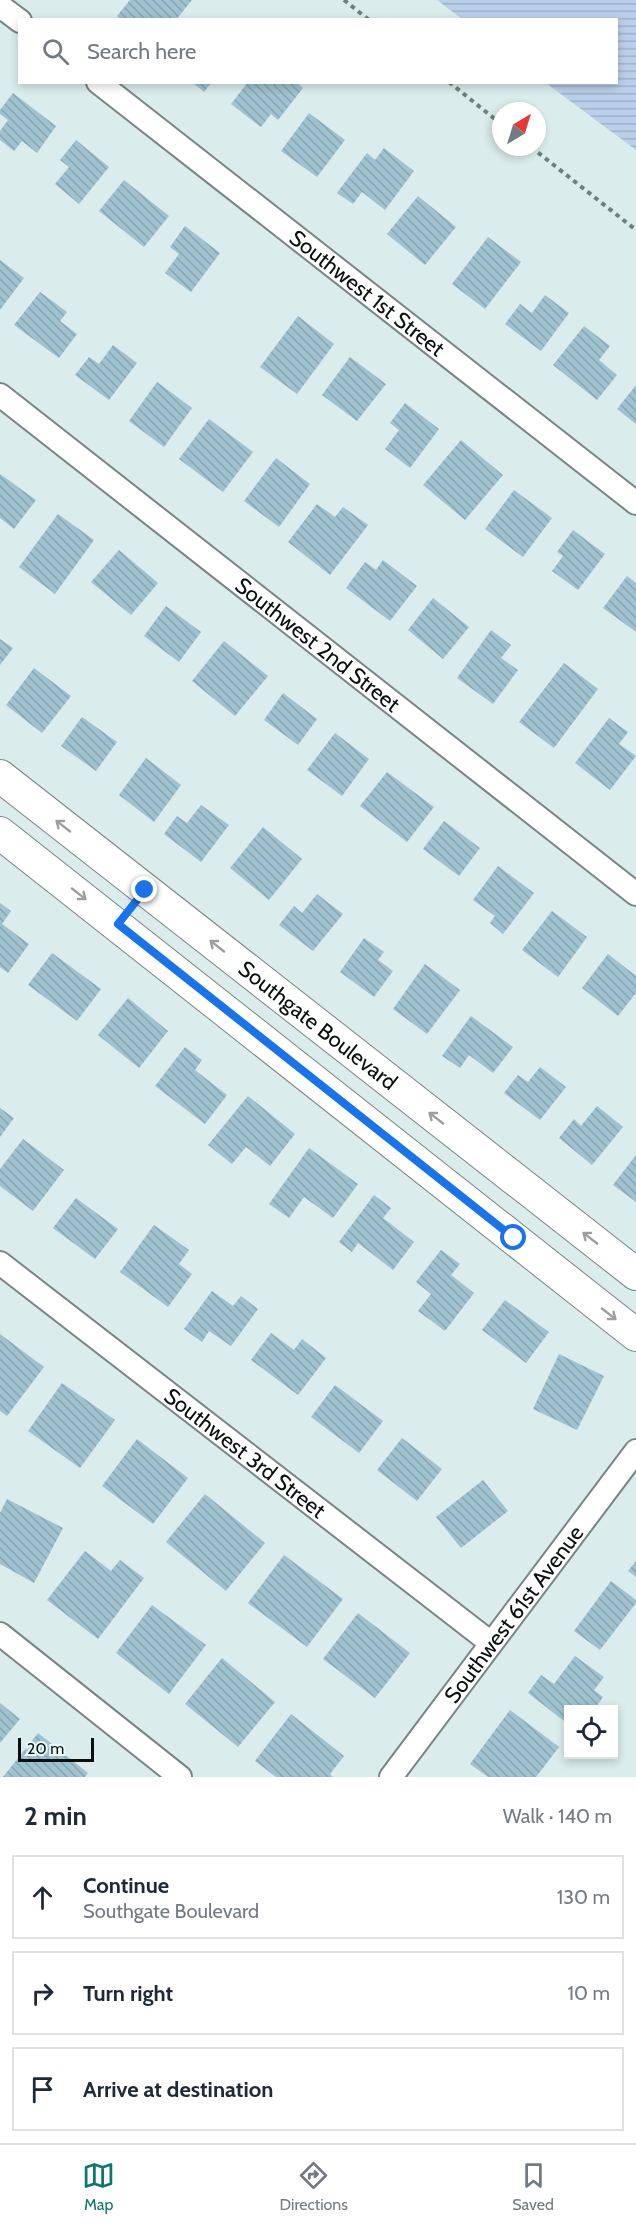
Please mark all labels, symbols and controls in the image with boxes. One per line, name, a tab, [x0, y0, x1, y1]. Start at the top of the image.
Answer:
search box	[18, 18, 618, 84]
icon: search	[39, 35, 72, 68]
text: Search here	[87, 38, 196, 65]
north arrow	[492, 102, 546, 156]
street label: Southwest 1st Street	[284, 224, 451, 362]
street label: Southwest 2nd Street	[230, 571, 406, 718]
one-way arrow	[55, 819, 71, 832]
route end	[131, 876, 157, 902]
one-way arrow	[71, 888, 87, 901]
one-way arrow	[209, 940, 225, 953]
street label: Southgate Boulevard	[233, 955, 403, 1095]
one-way arrow	[429, 1112, 445, 1124]
route start	[500, 1224, 526, 1250]
one-way arrow	[582, 1232, 598, 1245]
one-way arrow	[601, 1307, 617, 1320]
street label: Southwest 3rd Street	[159, 1382, 332, 1524]
street label: Southwest 61st Avenue	[438, 1520, 589, 1708]
map controls	[564, 1705, 618, 1759]
button: locate	[564, 1705, 618, 1759]
scale bar	[18, 1735, 94, 1762]
text: 20 m	[27, 1739, 64, 1758]
text: 2 min	[24, 1800, 87, 1832]
text: Walk · 140 m	[503, 1804, 612, 1828]
text: Continue	[83, 1872, 169, 1899]
icon: ahead	[26, 1881, 59, 1914]
text: 130 m	[557, 1885, 610, 1909]
text: Southgate Boulevard	[83, 1899, 259, 1923]
icon: right	[26, 1977, 59, 2010]
text: Turn right	[83, 1980, 173, 2007]
text: 10 m	[567, 1981, 610, 2005]
icon: arrive	[26, 2073, 59, 2106]
text: Arrive at destination	[83, 2076, 273, 2103]
tab: Map	[82, 2159, 115, 2214]
tab: Directions	[280, 2159, 348, 2214]
tab: Saved	[512, 2159, 554, 2214]

